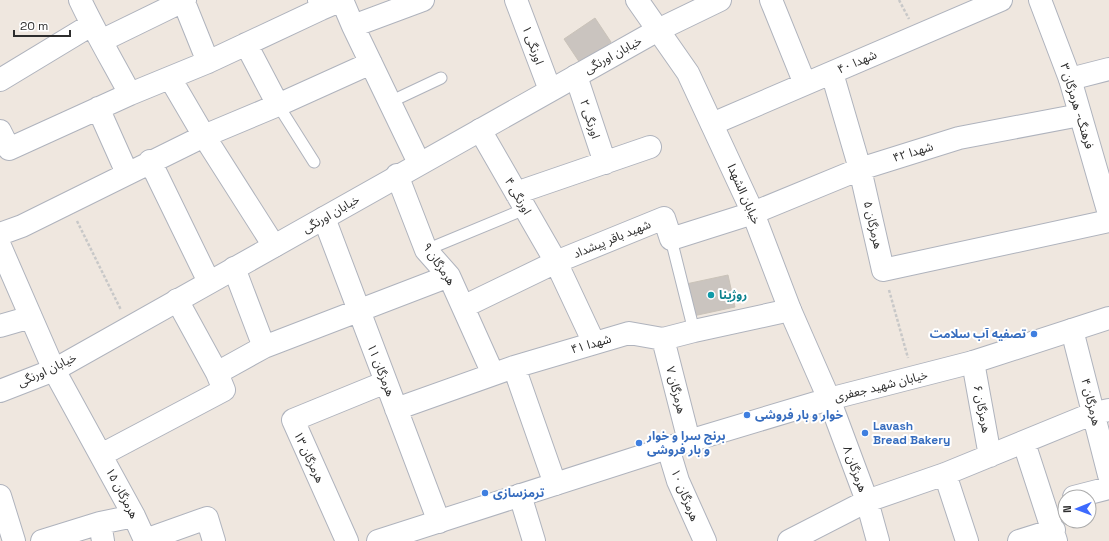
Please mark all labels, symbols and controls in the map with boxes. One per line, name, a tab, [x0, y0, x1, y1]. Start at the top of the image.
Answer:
scale bar	[14, 12, 70, 38]
text: 20 m	[20, 18, 48, 34]
street label: اورنگی ۱	[519, 23, 547, 67]
street label: خیابان اورنگی	[581, 33, 645, 77]
street label: شهدا ۴۰	[835, 47, 879, 77]
street label: فرهنگ- هرمزگان ۳	[1056, 61, 1098, 151]
street label: اورنگی ۲	[576, 97, 604, 141]
street label: شهدا ۴۲	[891, 138, 935, 166]
street label: خیابان الشهدا	[724, 161, 764, 227]
street label: اورنگی ۴	[501, 175, 535, 218]
street label: خیابان اورنگی	[300, 191, 362, 237]
street label: هرمزگان ۵	[860, 200, 886, 250]
street label: شهید باقر پیشداد	[571, 216, 653, 262]
street label: هرمزگان ۹	[419, 239, 459, 289]
place label: روژینا	[719, 287, 747, 303]
marker: روژینا	[706, 290, 716, 300]
place label: تصفیه آب سلامت	[930, 326, 1027, 342]
marker: تصفیه آب سلامت	[1029, 329, 1039, 339]
street label: شهدا ۴۱	[569, 331, 613, 357]
street label: هرمزگان ۱۱	[364, 341, 398, 399]
street label: خیابان اورنگی	[15, 349, 79, 391]
street label: هرمزگان ۷	[662, 365, 690, 415]
street label: خیابان شهید جعفری	[833, 367, 929, 405]
street label: هرمزگان ۴	[1077, 377, 1105, 427]
street label: هرمزگان ۶	[970, 384, 994, 434]
place label: خوار و بار فروشی	[755, 407, 844, 423]
marker: خوار و بار فروشی	[742, 410, 752, 420]
place label: Lavash Bread Bakery	[873, 418, 950, 448]
place label: برنج سرا و خوار و بار فروشی	[646, 428, 726, 458]
marker: Lavash Bread Bakery	[860, 428, 870, 438]
street label: هرمزگان ۱۳	[290, 429, 328, 485]
marker: برنج سرا و خوار و بار فروشی	[634, 438, 644, 448]
street label: هرمزگان ۸	[839, 444, 871, 495]
street label: هرمزگان ۱۵	[102, 465, 142, 521]
street label: هرمزگان ۱۰	[667, 466, 703, 524]
place label: ترمزسازی	[493, 485, 545, 501]
marker: ترمزسازی	[480, 488, 490, 498]
north arrow	[1057, 489, 1097, 529]
text: N	[1060, 505, 1074, 513]

